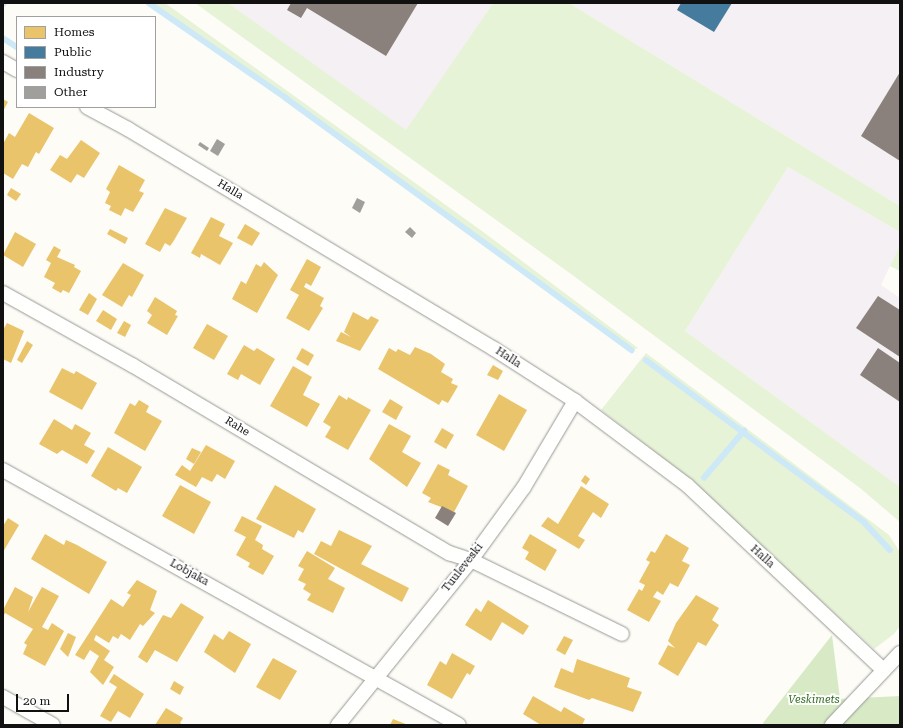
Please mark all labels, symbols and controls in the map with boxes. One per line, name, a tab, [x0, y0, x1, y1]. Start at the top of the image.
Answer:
legend	[16, 16, 156, 108]
text: Homes	[54, 25, 94, 39]
text: Public	[54, 45, 91, 59]
text: Industry	[54, 65, 104, 79]
text: Other	[54, 85, 87, 99]
street label: Halla	[215, 177, 245, 203]
street label: Halla	[493, 345, 523, 371]
street label: Rahe	[222, 414, 252, 440]
street label: Tuuleveski	[440, 541, 486, 595]
street label: Halla	[747, 543, 777, 571]
street label: Lobjaka	[167, 557, 211, 589]
scale bar	[18, 686, 71, 712]
park label: Veskimets	[788, 693, 840, 707]
text: 20 m	[23, 694, 50, 708]

